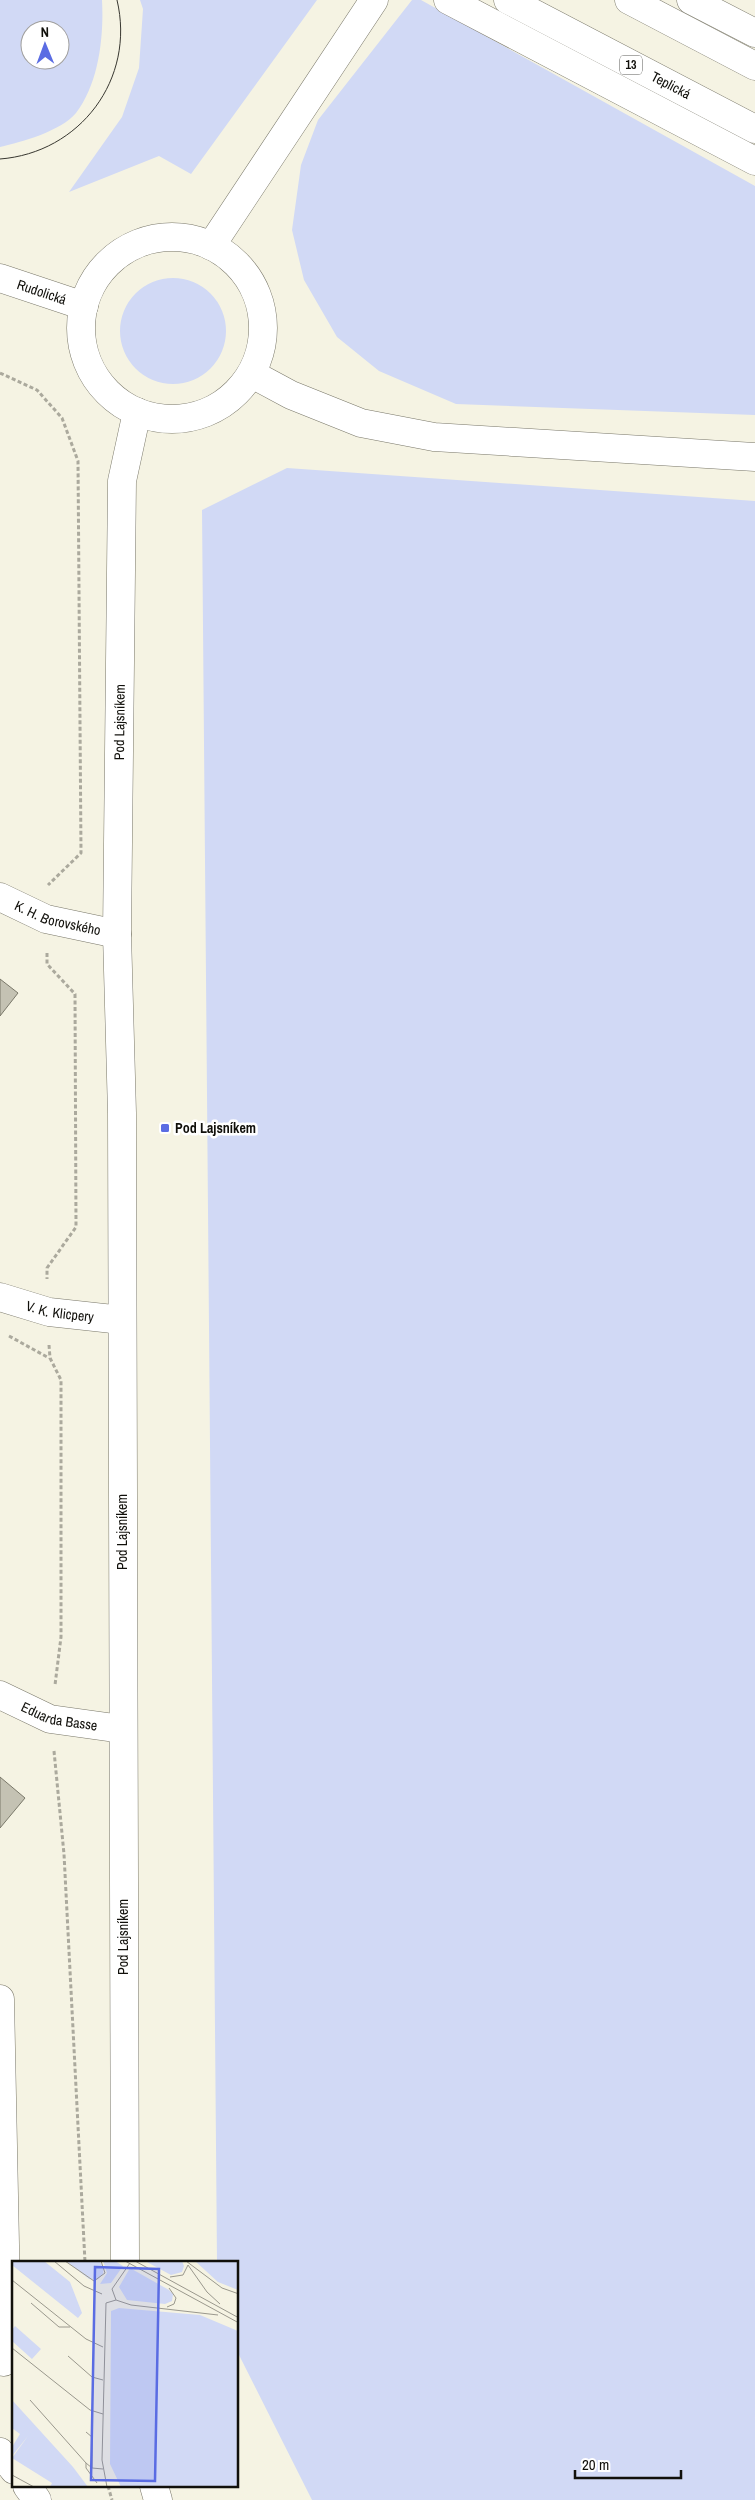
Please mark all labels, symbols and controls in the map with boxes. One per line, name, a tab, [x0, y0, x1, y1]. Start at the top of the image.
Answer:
north arrow	[20, 20, 70, 70]
text: N	[40, 23, 49, 41]
road number: 13	[620, 56, 642, 74]
street label: Teplická	[648, 67, 695, 103]
street label: Rudolická	[15, 275, 69, 309]
street label: Pod Lajsníkem	[110, 684, 129, 760]
street label: K. H. Borovského	[12, 896, 102, 939]
place label: Pod Lajsníkem	[175, 1119, 256, 1137]
marker: Pod Lajsníkem	[159, 1122, 171, 1134]
street label: V. K. Klicpery	[24, 1296, 95, 1326]
street label: Pod Lajsníkem	[113, 1494, 131, 1570]
street label: Eduarda Basse	[18, 1698, 99, 1734]
street label: Pod Lajsníkem	[114, 1899, 132, 1975]
inset map	[12, 2261, 239, 2488]
scale bar	[575, 2448, 681, 2480]
text: 20 m	[582, 2454, 609, 2475]

